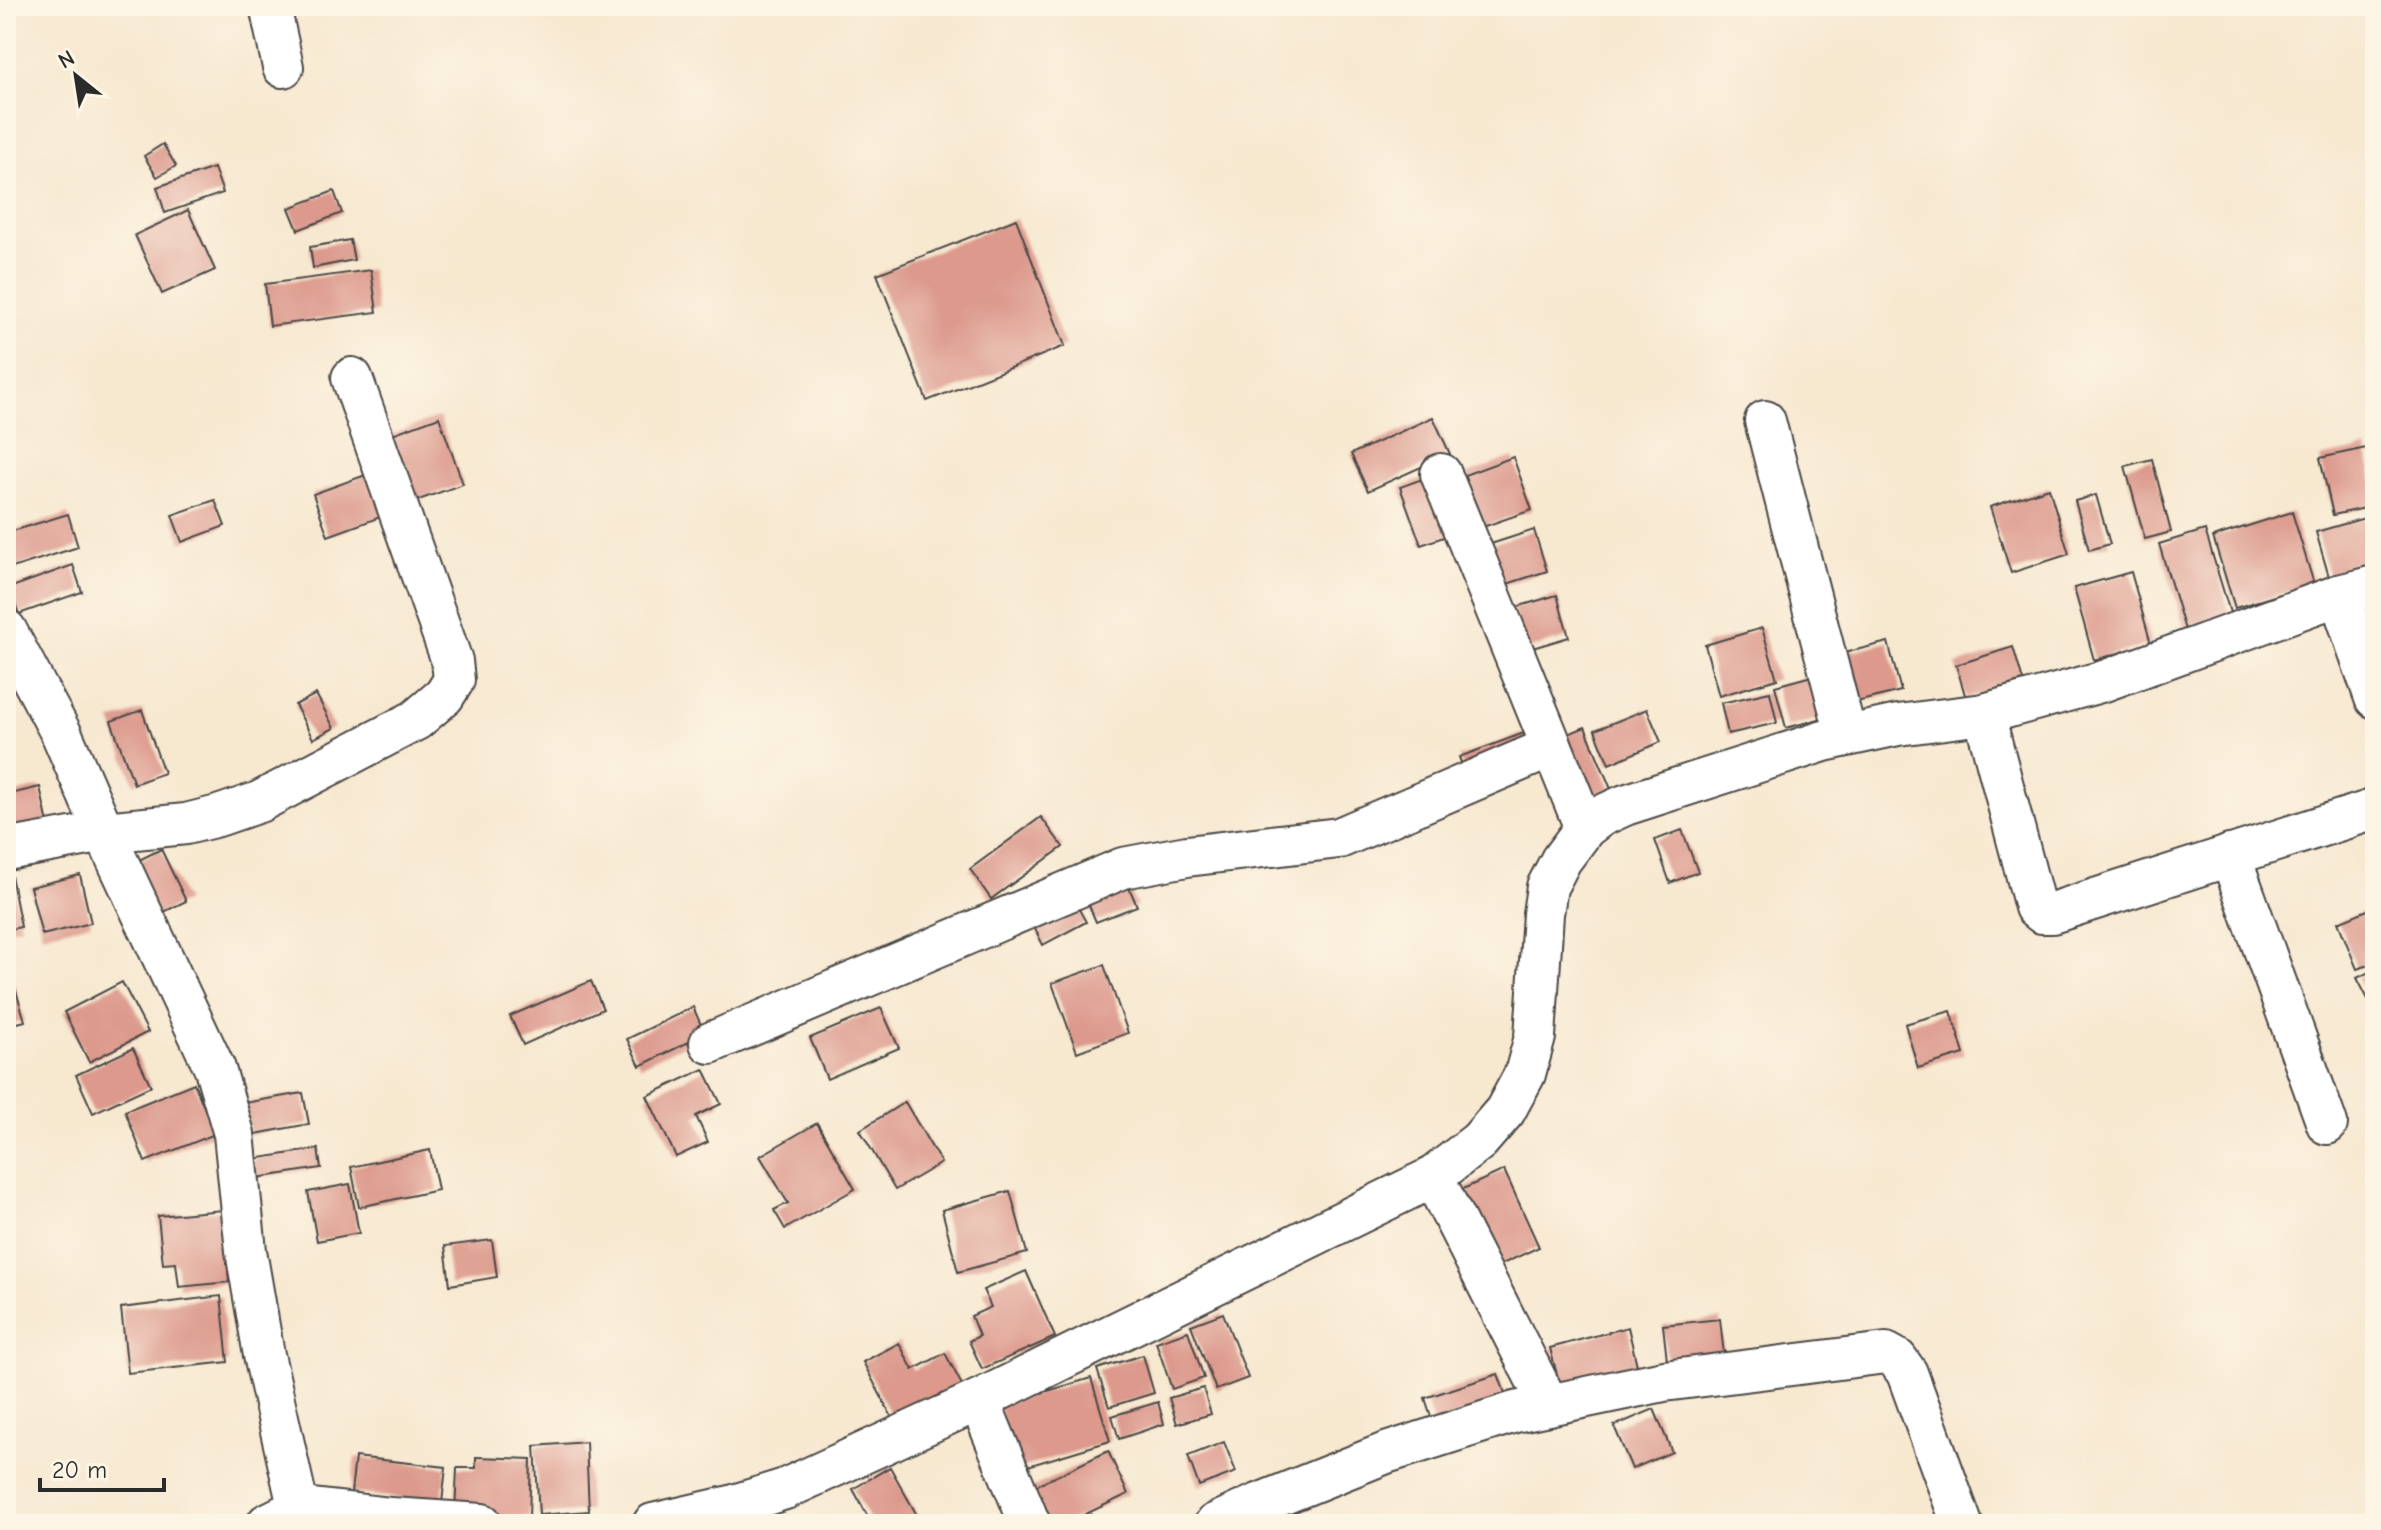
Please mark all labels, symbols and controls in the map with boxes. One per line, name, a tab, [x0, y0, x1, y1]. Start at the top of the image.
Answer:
north arrow	[36, 36, 116, 116]
text: N	[54, 45, 79, 74]
scale bar	[40, 1442, 164, 1492]
text: 20 m	[52, 1456, 107, 1484]

